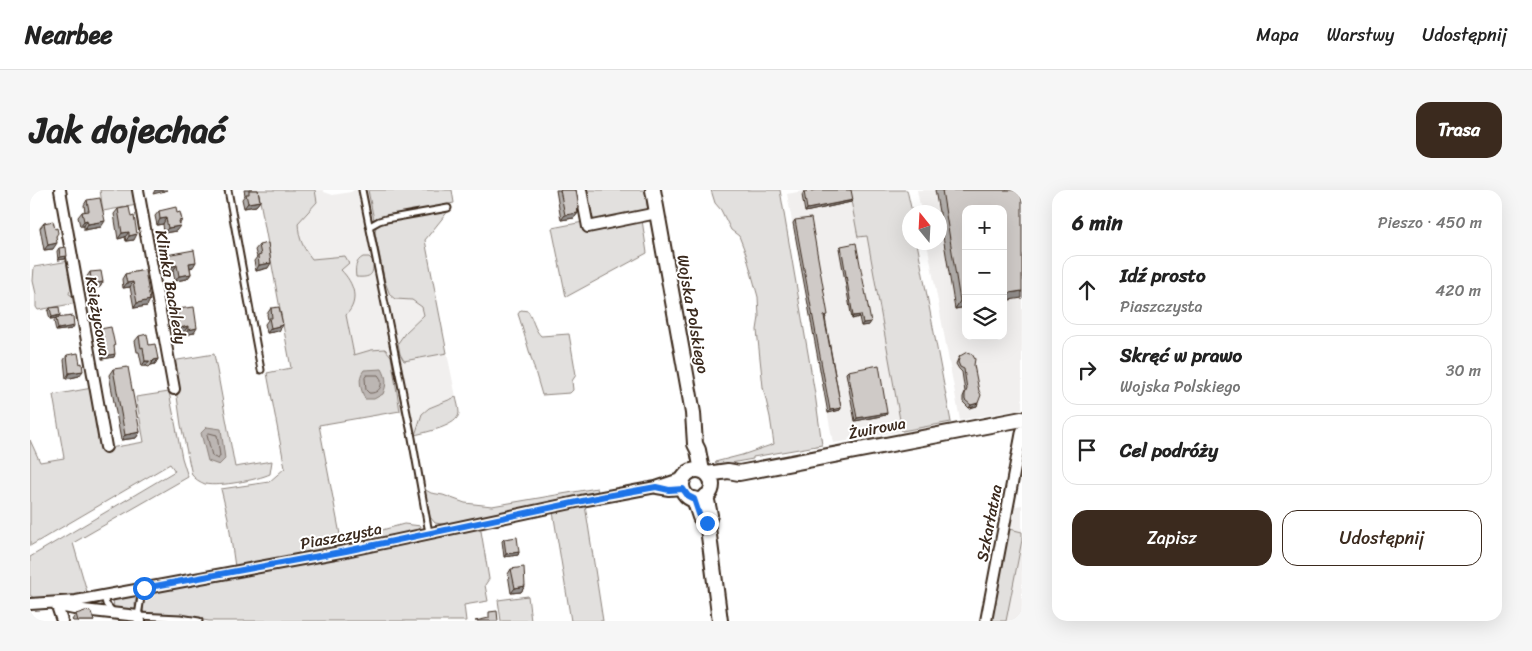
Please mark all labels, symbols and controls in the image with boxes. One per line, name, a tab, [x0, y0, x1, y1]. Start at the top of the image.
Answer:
text: Nearbee	[25, 14, 113, 56]
text: Mapa	[1256, 19, 1299, 51]
text: Warstwy	[1327, 19, 1394, 51]
text: Udostępnij	[1422, 19, 1507, 51]
text: Jak dojechać	[30, 99, 226, 161]
button: Trasa	[1416, 102, 1502, 158]
text: 6 min	[1072, 204, 1123, 242]
north arrow	[902, 205, 947, 250]
map controls	[962, 205, 1007, 340]
button: +	[962, 205, 1007, 250]
text: Pieszo · 450 m	[1378, 208, 1482, 237]
street label: Klimka Bachledy	[147, 228, 195, 347]
button: −	[962, 250, 1007, 295]
street label: Wojska Polskiego	[668, 252, 718, 376]
text: Idź prosto	[1120, 259, 1206, 292]
street label: Księżycowa	[77, 274, 119, 358]
icon: ahead	[1073, 276, 1101, 304]
text: 420 m	[1435, 276, 1481, 305]
text: Piaszczysta	[1120, 292, 1203, 321]
button: layers	[962, 295, 1007, 340]
text: Skręć w prawo	[1120, 339, 1242, 372]
icon: right	[1073, 356, 1101, 384]
text: 30 m	[1446, 356, 1481, 385]
text: Wojska Polskiego	[1120, 372, 1240, 401]
street label: Żwirowa	[846, 408, 908, 448]
text: Cel podróży	[1120, 434, 1218, 467]
icon: arrive	[1073, 436, 1101, 464]
street label: Szkarłatna	[967, 482, 1011, 564]
button: Zapisz	[1072, 510, 1272, 566]
button: Udostępnij	[1282, 510, 1482, 566]
route end	[696, 512, 719, 535]
street label: Piaszczysta	[298, 514, 384, 558]
route start	[133, 577, 156, 600]

